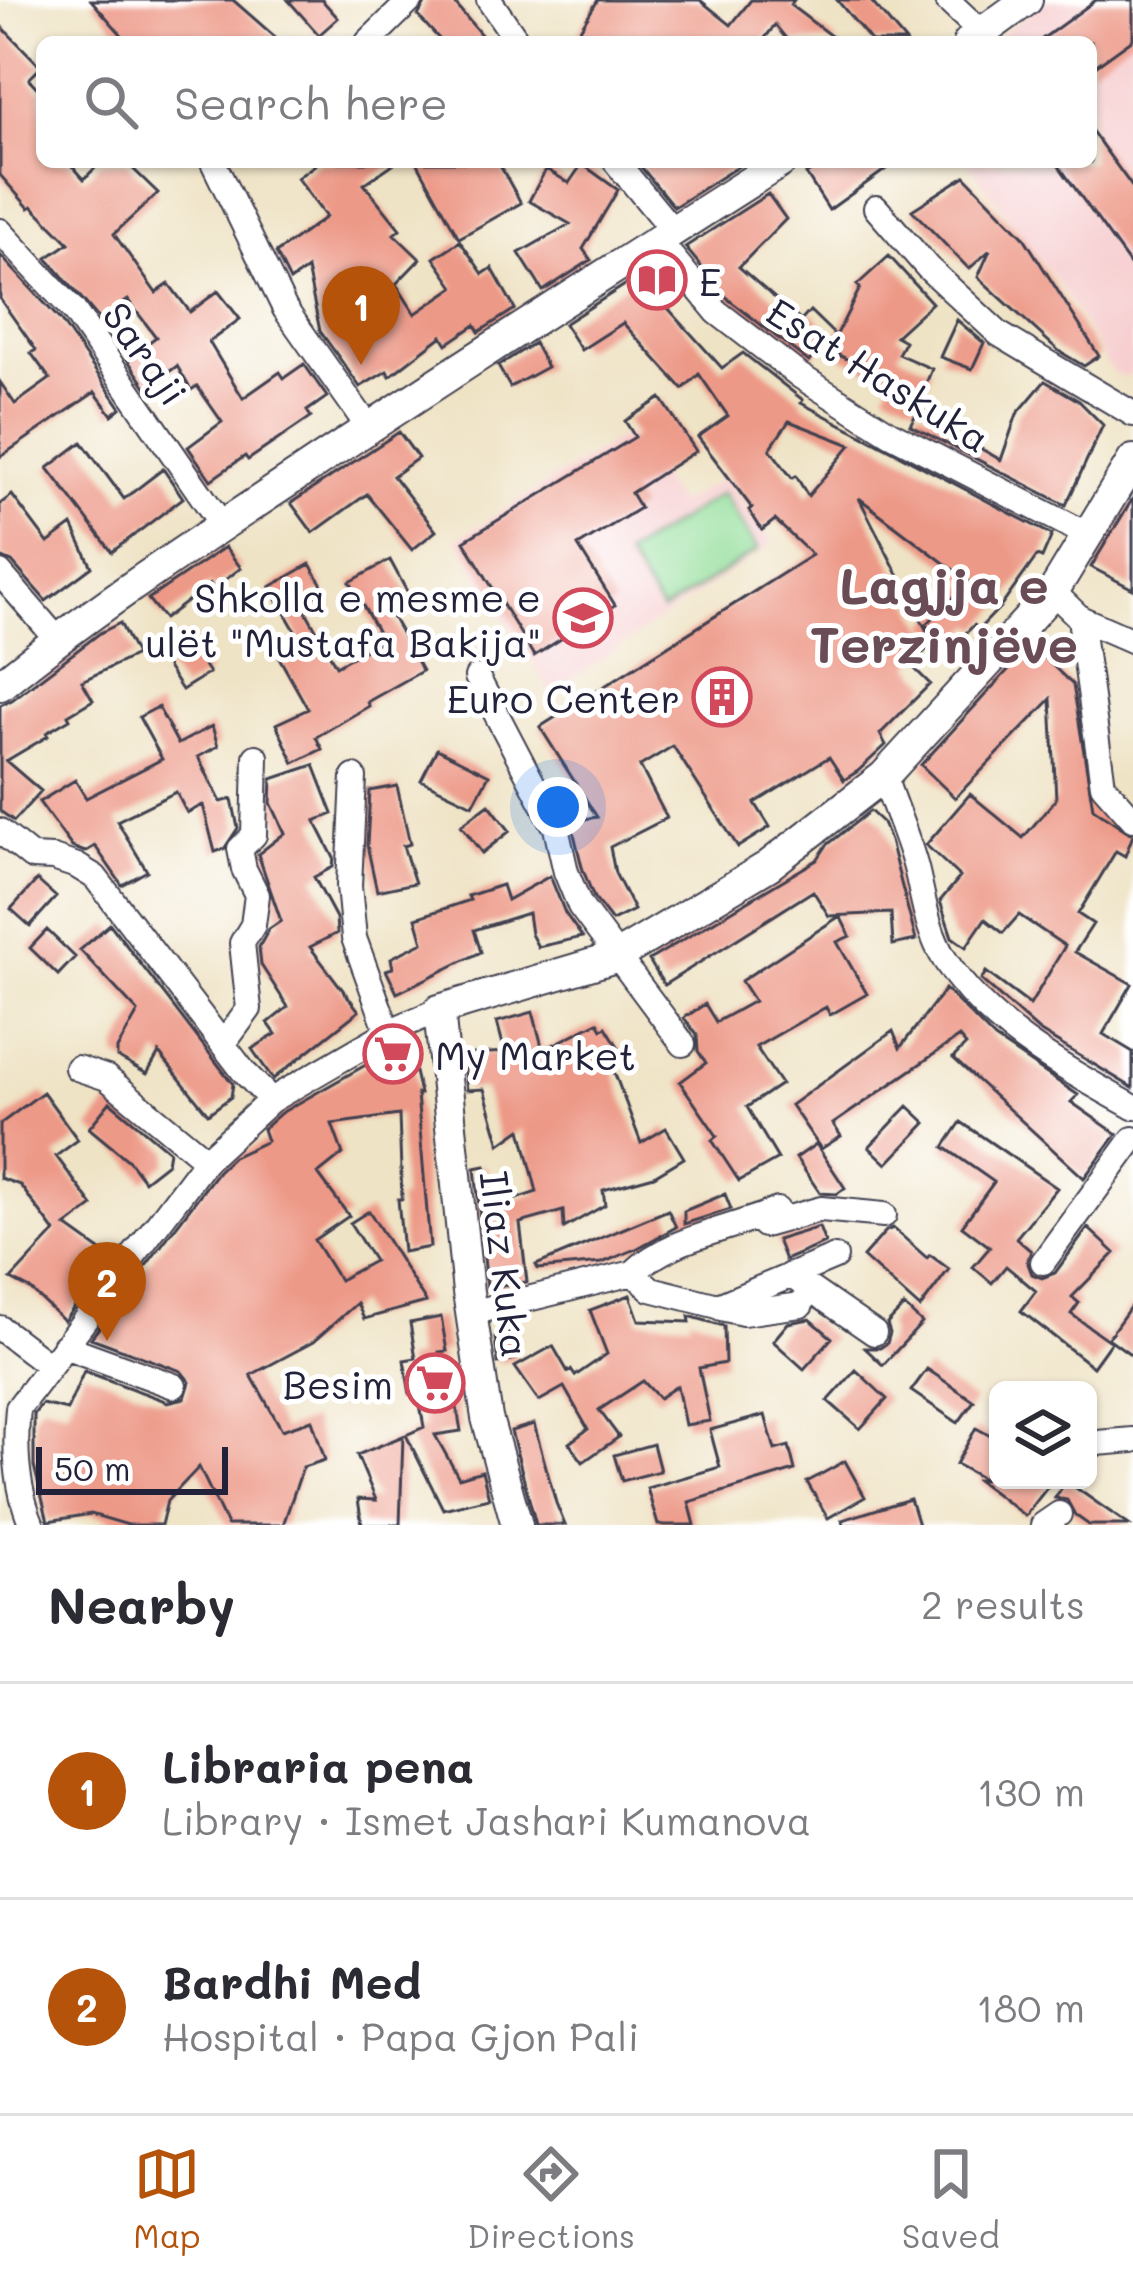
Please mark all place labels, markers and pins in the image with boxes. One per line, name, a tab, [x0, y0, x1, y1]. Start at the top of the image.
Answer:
library icon: E	[626, 249, 688, 311]
place label: E	[699, 255, 721, 306]
pin: 1	[322, 266, 400, 365]
place label: Shkolla e mesme e ulët "Mustafa Bakija"	[145, 571, 541, 667]
school or university icon: Shkolla e mesme e ulët "Mustafa Bakija"	[552, 587, 614, 649]
building icon: Euro Center	[691, 666, 753, 728]
place label: Euro Center	[447, 672, 680, 723]
supermarket icon: My Market	[362, 1023, 424, 1085]
place label: My Market	[435, 1029, 636, 1080]
pin: 2	[68, 1242, 146, 1341]
supermarket icon: Besim	[404, 1352, 466, 1414]
place label: Besim	[283, 1358, 393, 1409]

